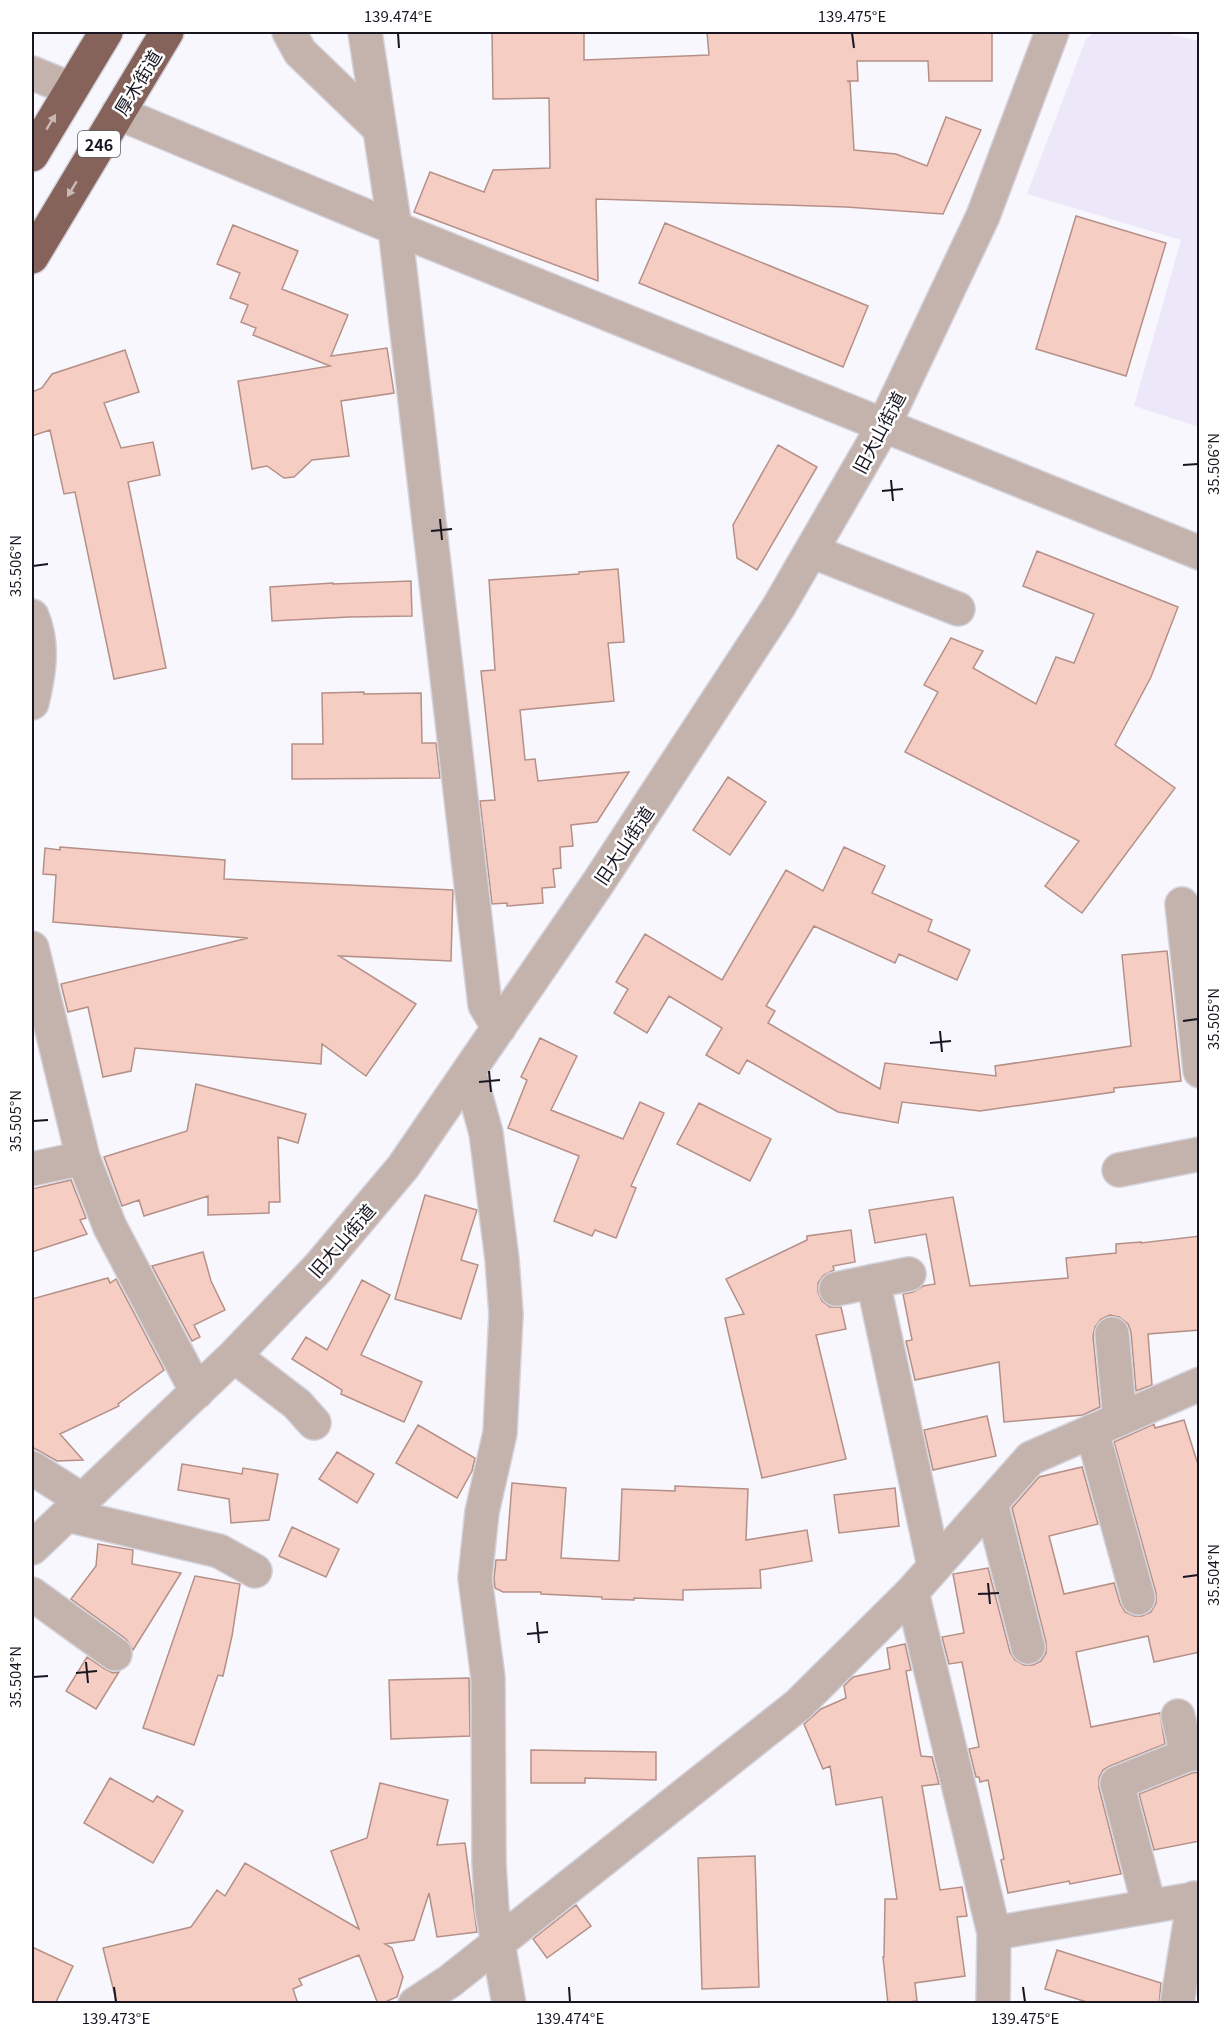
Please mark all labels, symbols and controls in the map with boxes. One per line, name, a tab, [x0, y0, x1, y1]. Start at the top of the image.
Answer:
text: 139.474°E	[364, 5, 432, 26]
text: 139.475°E	[818, 5, 886, 26]
street label: 厚木街道	[107, 44, 167, 120]
one-way arrow	[46, 114, 57, 130]
road number: 246	[78, 131, 120, 157]
one-way arrow	[67, 181, 77, 198]
street label: 旧大山街道	[845, 386, 911, 478]
text: 35.506°N	[1202, 433, 1223, 495]
text: 35.506°N	[4, 535, 25, 597]
street label: 旧大山街道	[587, 800, 659, 890]
text: 35.505°N	[1202, 988, 1223, 1050]
text: 35.505°N	[4, 1090, 25, 1152]
street label: 旧大山街道	[302, 1198, 380, 1282]
text: 35.504°N	[1202, 1544, 1223, 1606]
text: 35.504°N	[4, 1646, 25, 1708]
text: 139.473°E	[82, 2007, 150, 2028]
text: 139.474°E	[536, 2007, 604, 2028]
text: 139.475°E	[991, 2007, 1059, 2028]

